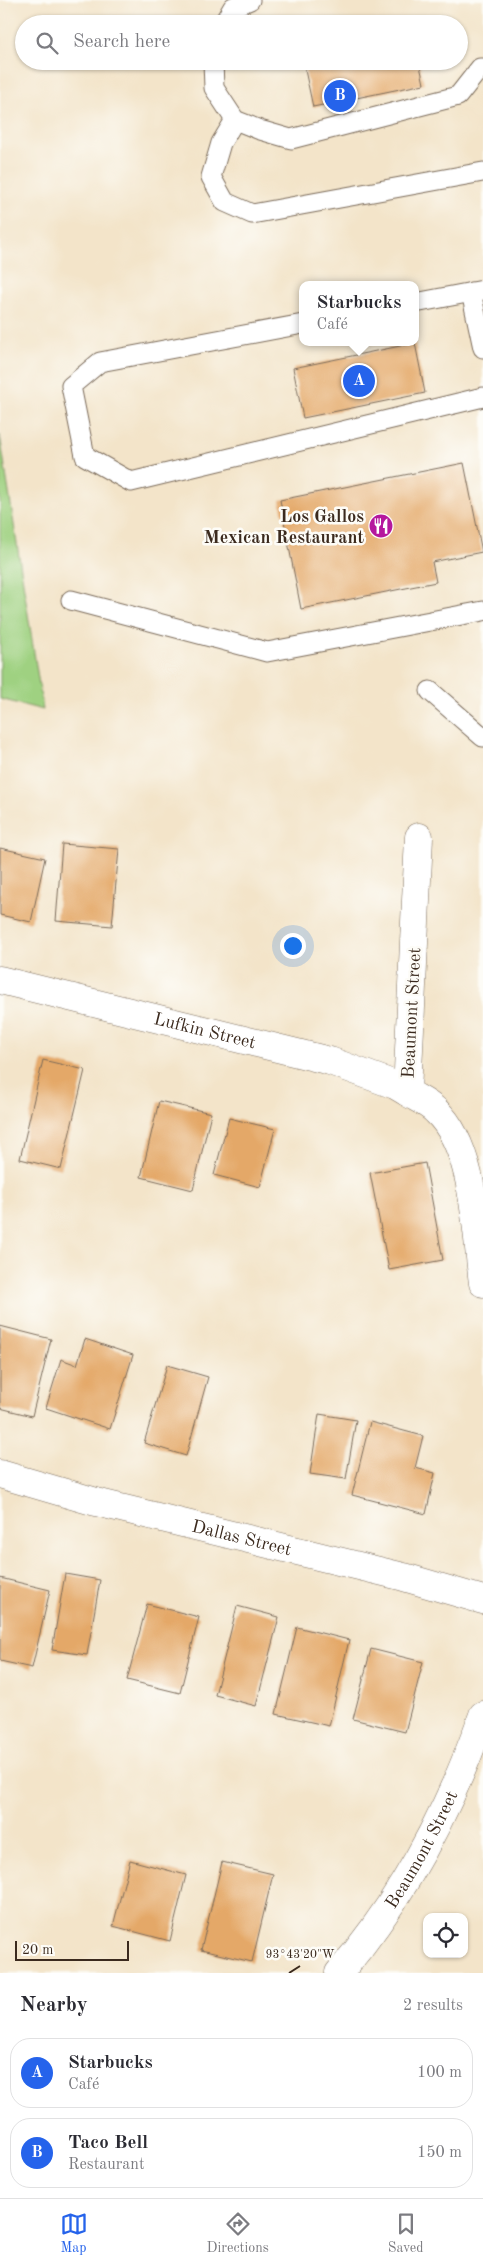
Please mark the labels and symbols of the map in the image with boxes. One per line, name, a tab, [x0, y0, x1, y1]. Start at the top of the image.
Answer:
pin: B	[324, 77, 356, 115]
pin: A	[343, 362, 375, 400]
place label: Los Gallos Mexican Restaurant	[204, 508, 364, 547]
restaurant icon: Los Gallos Mexican Restaurant	[368, 513, 394, 539]
your location	[280, 933, 306, 959]
street label: Beaumont Street	[400, 947, 424, 1079]
street label: Lufkin Street	[152, 1010, 258, 1052]
street label: Dallas Street	[190, 1518, 293, 1559]
street label: Beaumont Street	[382, 1788, 461, 1912]
scale bar	[15, 1938, 129, 1961]
text: 93°43'20"W	[265, 1949, 335, 1961]

